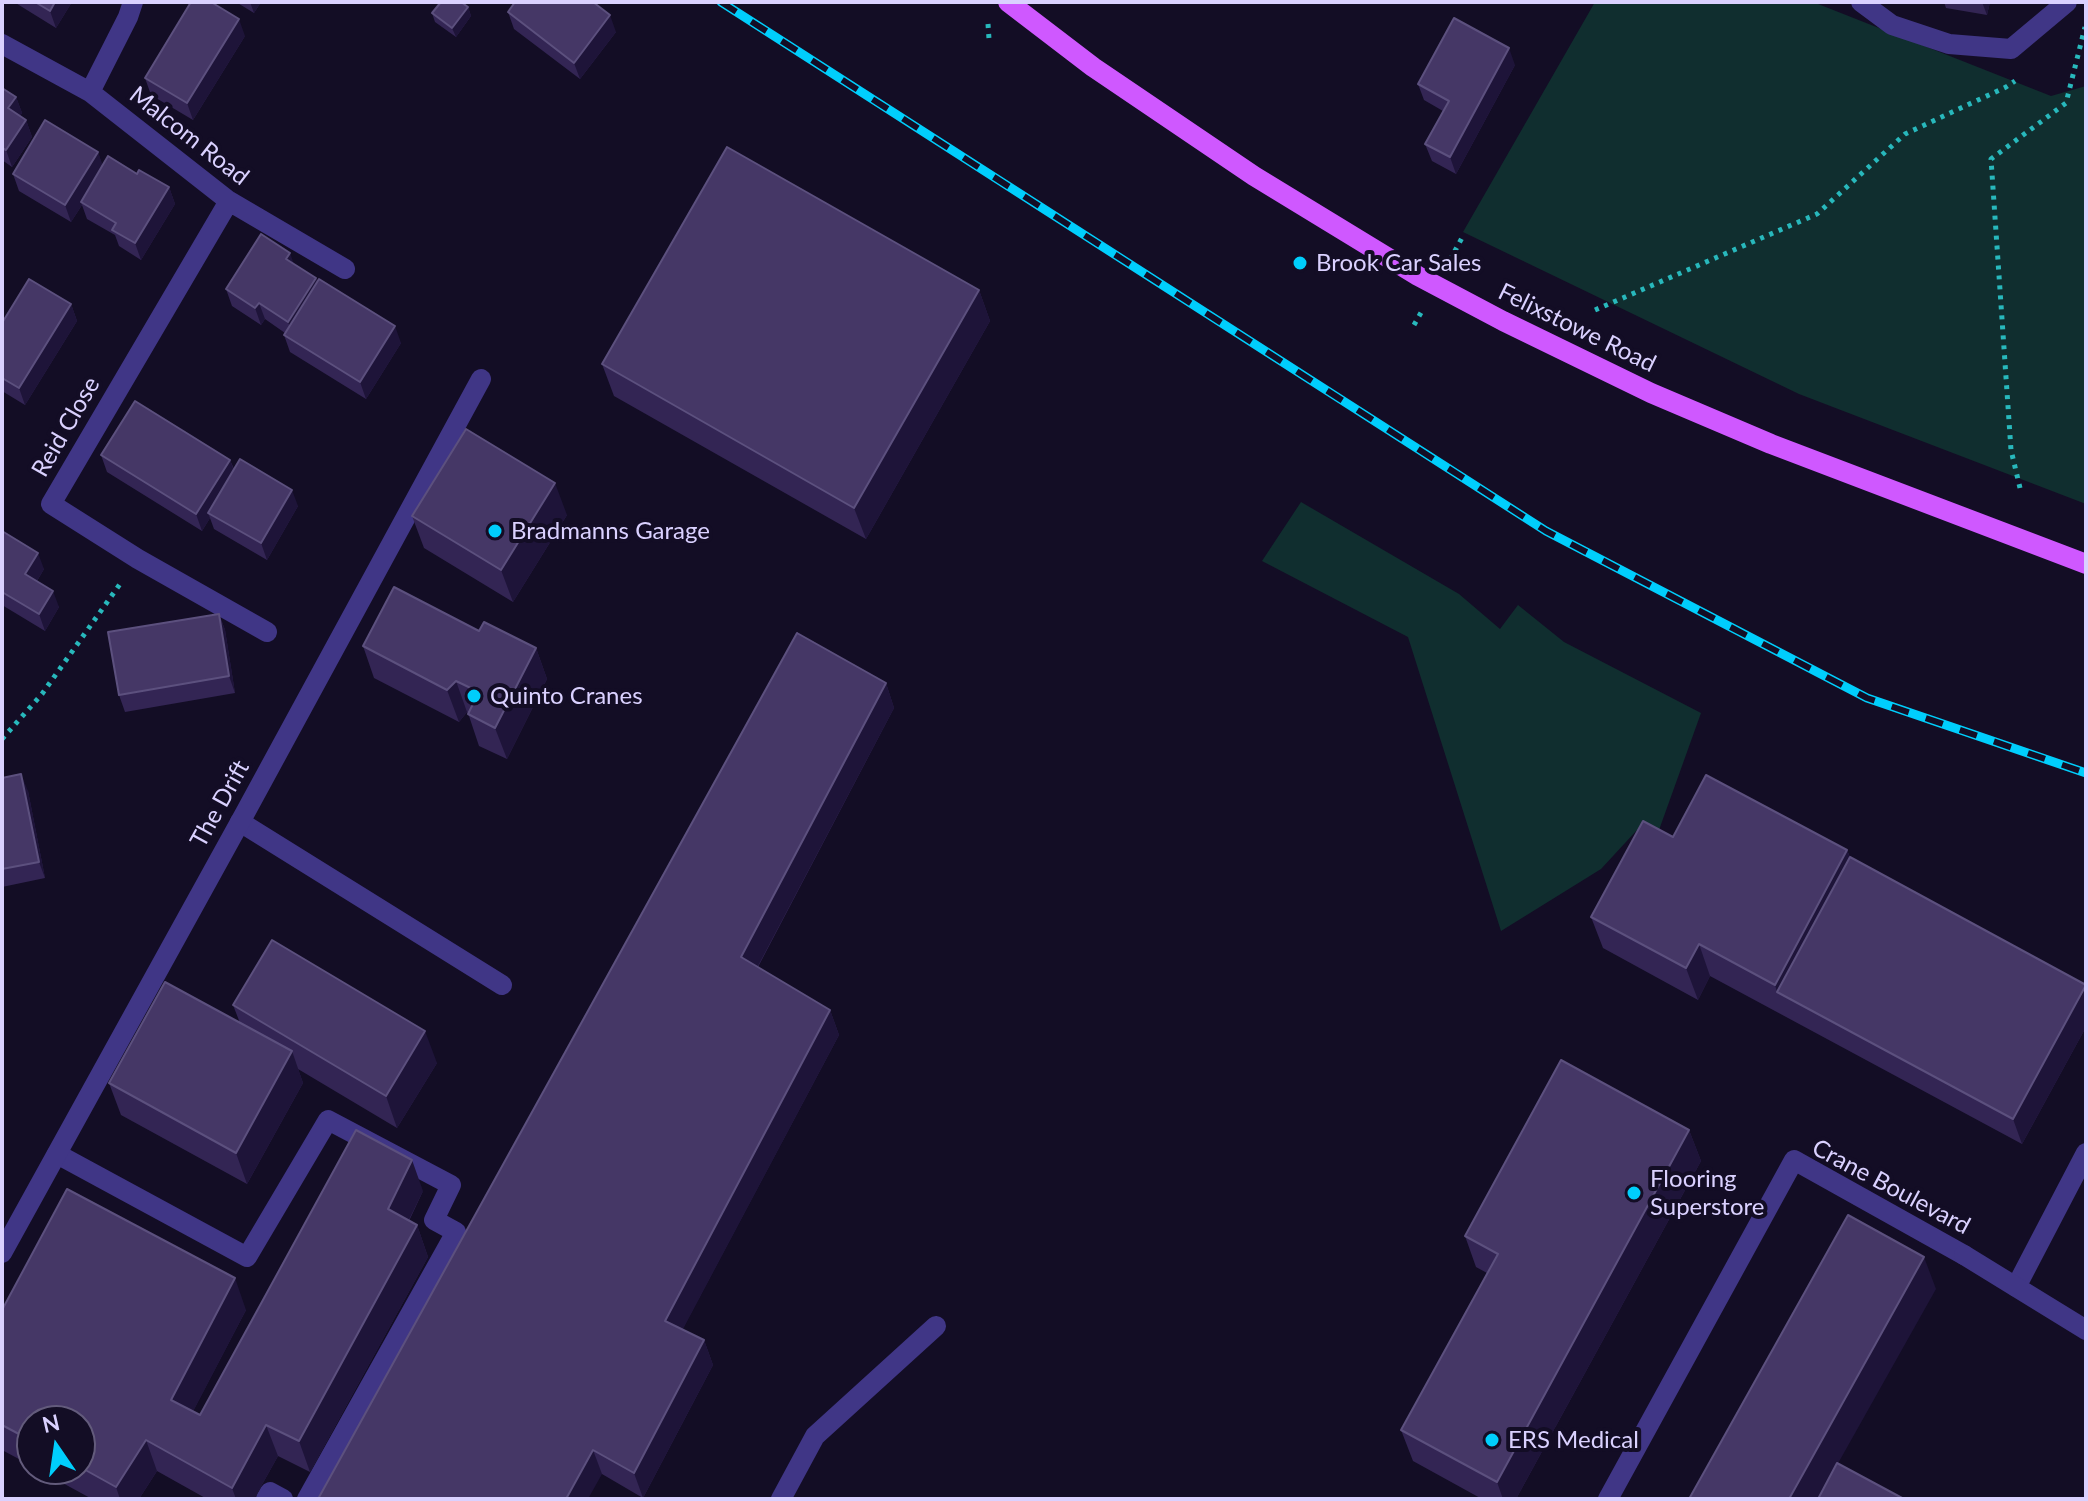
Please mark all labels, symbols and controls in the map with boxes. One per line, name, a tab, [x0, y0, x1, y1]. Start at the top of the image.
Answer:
street label: Malcom Road	[124, 80, 254, 192]
place label: Brook Car Sales	[1316, 249, 1481, 277]
marker: Brook Car Sales	[1291, 254, 1309, 272]
street label: Felixstowe Road	[1494, 277, 1660, 379]
street label: Reid Close	[26, 372, 106, 482]
place label: Bradmanns Garage	[511, 517, 710, 545]
marker: Bradmanns Garage	[486, 522, 504, 540]
place label: Quinto Cranes	[490, 682, 643, 710]
marker: Quinto Cranes	[465, 687, 483, 705]
street label: The Drift	[184, 755, 256, 853]
street label: Crane Boulevard	[1807, 1133, 1975, 1241]
place label: Flooring Superstore	[1650, 1165, 1764, 1221]
marker: Flooring Superstore	[1625, 1184, 1643, 1202]
north arrow	[16, 1405, 96, 1485]
text: N	[40, 1408, 62, 1438]
place label: ERS Medical	[1508, 1426, 1639, 1454]
marker: ERS Medical	[1483, 1431, 1501, 1449]

